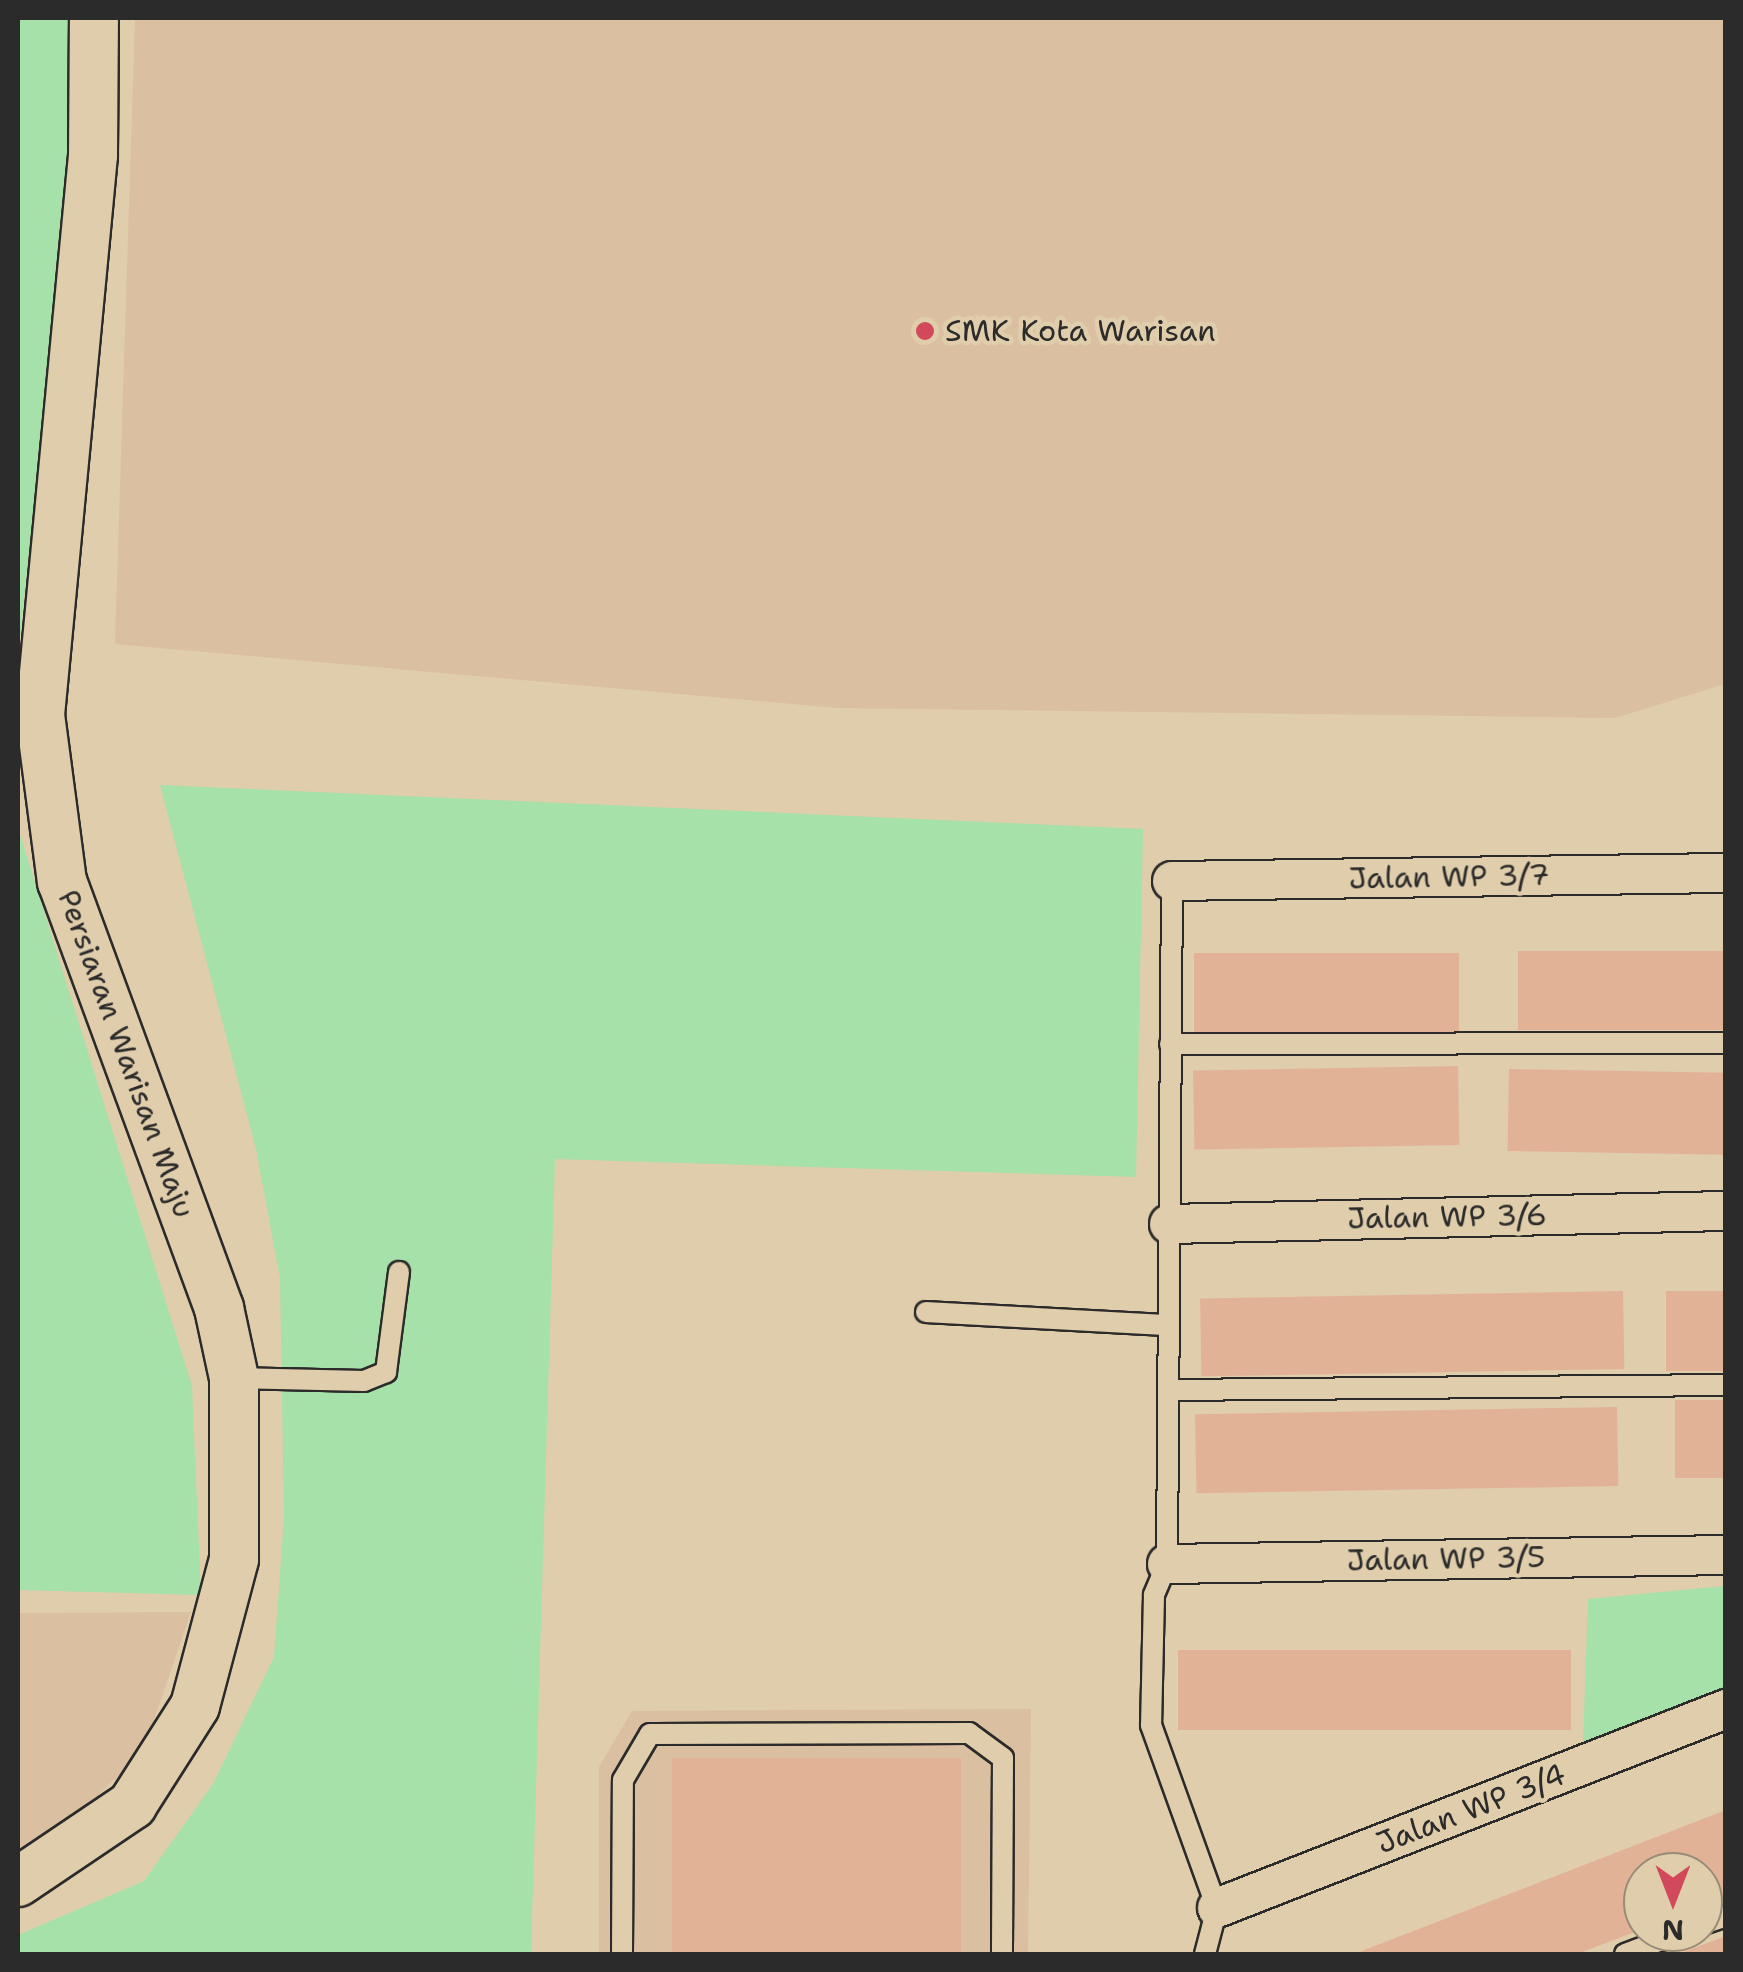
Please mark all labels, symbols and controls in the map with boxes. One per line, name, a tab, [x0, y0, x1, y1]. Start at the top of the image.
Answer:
place label: SMK Kota Warisan	[945, 313, 1216, 349]
marker: SMK Kota Warisan	[914, 320, 936, 342]
street label: Jalan WP 3/7	[1348, 857, 1550, 897]
street label: Persiaran Warisan Maju	[50, 885, 202, 1223]
street label: Jalan WP 3/6	[1347, 1197, 1547, 1237]
street label: Jalan WP 3/5	[1346, 1539, 1546, 1579]
street label: Jalan WP 3/4	[1371, 1756, 1571, 1862]
north arrow	[1623, 1852, 1723, 1952]
text: N	[1662, 1911, 1684, 1949]

